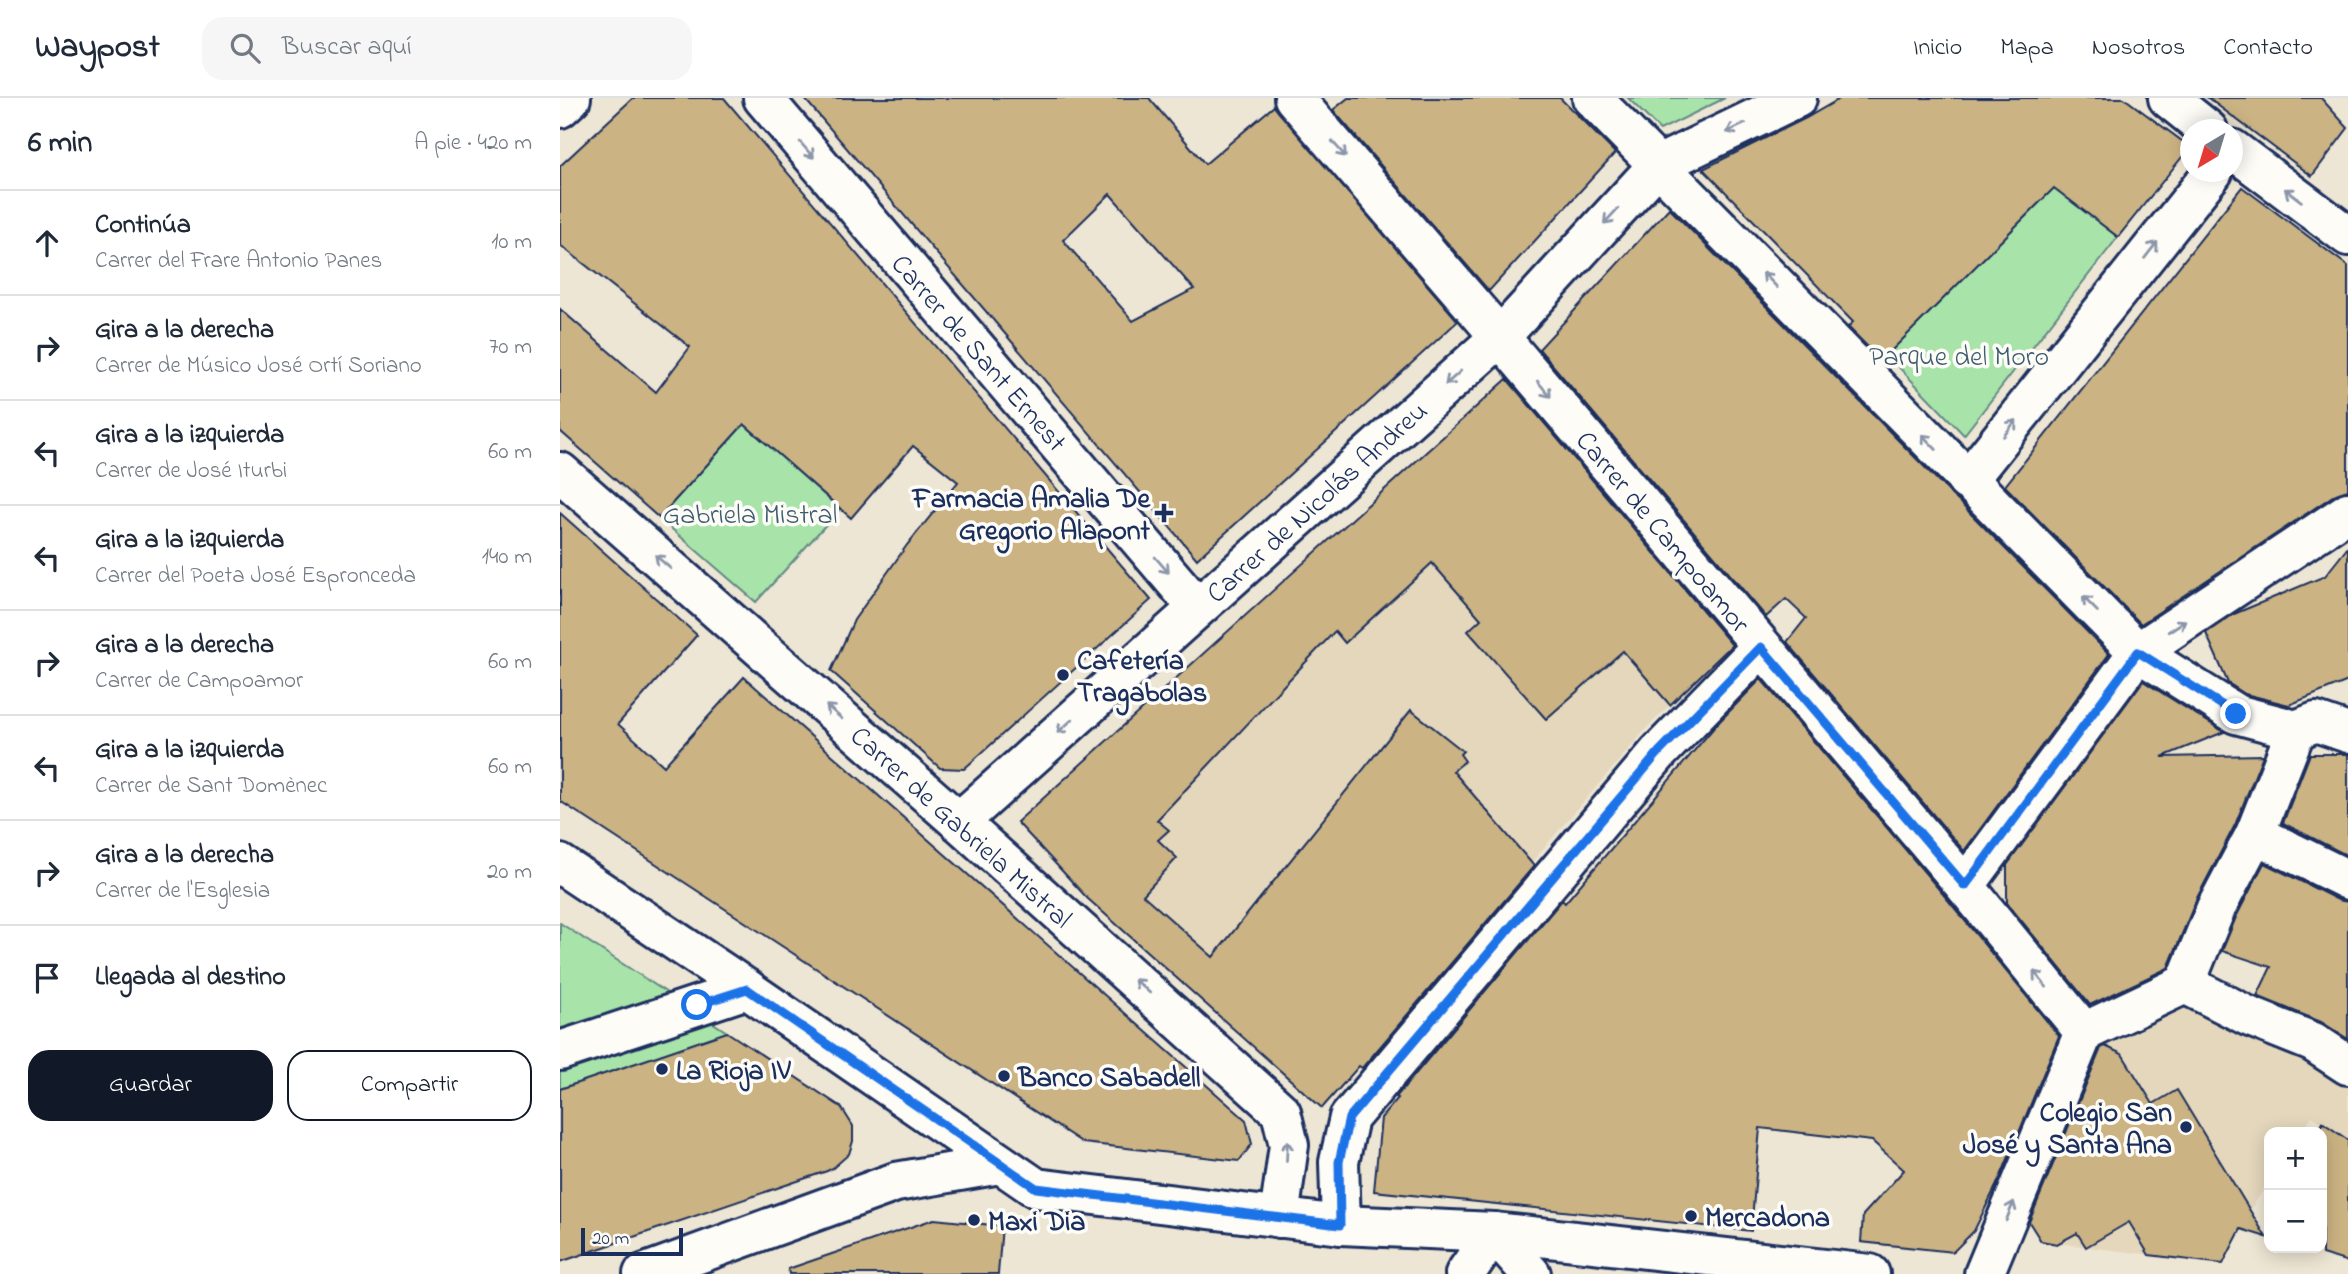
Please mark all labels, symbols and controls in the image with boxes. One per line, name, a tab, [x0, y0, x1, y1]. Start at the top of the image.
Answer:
search box	[202, 17, 692, 80]
text: Waypost	[35, 24, 160, 72]
icon: search	[226, 29, 264, 67]
text: Buscar aquí	[282, 29, 412, 67]
text: Inicio	[1913, 31, 1962, 66]
text: Mapa	[2000, 31, 2054, 66]
text: Nosotros	[2092, 31, 2185, 66]
text: Contacto	[2223, 31, 2313, 66]
north arrow	[2180, 119, 2243, 182]
one-way arrow	[1726, 121, 1747, 135]
text: 6 min	[28, 122, 92, 166]
text: A pie · 420 m	[414, 127, 532, 160]
one-way arrow	[1331, 140, 1347, 158]
one-way arrow	[799, 141, 815, 159]
one-way arrow	[2285, 187, 2303, 202]
text: Continúa	[95, 207, 191, 245]
one-way arrow	[1603, 207, 1620, 224]
icon: ahead	[28, 224, 66, 262]
text: 10 m	[491, 226, 532, 259]
one-way arrow	[2144, 241, 2159, 259]
text: Carrer del Frare Antonio Panes	[95, 245, 382, 278]
street label: Carrer de Sant Ernest	[880, 246, 1075, 462]
one-way arrow	[1762, 272, 1779, 289]
text: Gira a la derecha	[95, 312, 274, 350]
icon: right	[28, 329, 66, 367]
text: 70 m	[489, 331, 532, 364]
park label: Parque del Moro	[1869, 338, 2049, 379]
text: Carrer de Músico José Ortí Soriano	[95, 350, 422, 383]
one-way arrow	[1445, 370, 1462, 387]
one-way arrow	[1536, 379, 1552, 397]
street label: Carrer de Nicolás Andreu	[1199, 393, 1438, 614]
text: Gira a la izquierda	[95, 417, 284, 455]
one-way arrow	[2002, 419, 2017, 437]
street label: Carrer de Campoamor	[1564, 423, 1759, 644]
icon: left	[28, 434, 66, 472]
one-way arrow	[1921, 434, 1938, 451]
text: 60 m	[488, 436, 532, 469]
text: Carrer de José Iturbi	[95, 455, 287, 488]
place label: Farmacia Amalia De Gregorio Alapont	[911, 480, 1151, 554]
park label: Gabriela Mistral	[663, 496, 837, 537]
marker: Farmacia Amalia De Gregorio Alapont	[1156, 505, 1172, 521]
text: Gira a la izquierda	[95, 522, 284, 560]
icon: left	[28, 539, 66, 577]
text: 140 m	[482, 541, 532, 574]
one-way arrow	[654, 554, 672, 570]
one-way arrow	[1154, 556, 1170, 574]
text: Carrer del Poeta José Espronceda	[95, 560, 416, 593]
one-way arrow	[2081, 595, 2098, 612]
one-way arrow	[2167, 619, 2186, 634]
text: Gira a la derecha	[95, 627, 274, 665]
place label: Cafetería Tragabolas	[1077, 642, 1207, 716]
icon: right	[28, 644, 66, 682]
text: 60 m	[488, 646, 532, 679]
text: Carrer de Campoamor	[95, 665, 303, 698]
marker: Cafetería Tragabolas	[1055, 667, 1071, 683]
route end	[2220, 698, 2251, 729]
one-way arrow	[825, 704, 843, 720]
street label: Carrer de Gabriela Mistral	[840, 718, 1080, 940]
one-way arrow	[1056, 718, 1074, 734]
text: Gira a la izquierda	[95, 732, 284, 770]
icon: left	[28, 749, 66, 787]
text: 60 m	[488, 751, 532, 784]
text: Carrer de Sant Domènec	[95, 770, 327, 803]
text: Gira a la derecha	[95, 837, 274, 875]
icon: right	[28, 854, 66, 892]
text: 20 m	[487, 856, 532, 889]
text: Carrer de l'Esglesia	[95, 875, 270, 908]
icon: arrive	[28, 959, 66, 997]
text: Llegada al destino	[95, 959, 286, 997]
one-way arrow	[2033, 970, 2048, 988]
one-way arrow	[1133, 978, 1151, 994]
route start	[681, 989, 712, 1020]
button: Guardar	[28, 1050, 273, 1121]
button: Compartir	[287, 1050, 532, 1121]
place label: La Rioja IV	[676, 1052, 791, 1093]
place label: Banco Sabadell	[1016, 1059, 1201, 1100]
marker: La Rioja IV	[654, 1061, 670, 1077]
marker: Banco Sabadell	[996, 1068, 1012, 1084]
place label: Colegio San José y Santa Ana	[1963, 1094, 2172, 1167]
marker: Colegio San José y Santa Ana	[2178, 1119, 2194, 1135]
map controls	[2264, 1127, 2327, 1253]
button: +	[2264, 1127, 2327, 1190]
one-way arrow	[1281, 1140, 1294, 1163]
button: −	[2264, 1190, 2327, 1253]
place label: Mercadona	[1705, 1199, 1830, 1240]
one-way arrow	[2005, 1201, 2018, 1222]
place label: Maxi Dia	[988, 1203, 1085, 1244]
marker: Mercadona	[1683, 1208, 1699, 1224]
marker: Maxi Dia	[966, 1212, 982, 1228]
scale bar	[581, 1225, 682, 1257]
text: 20 m	[592, 1226, 629, 1253]

